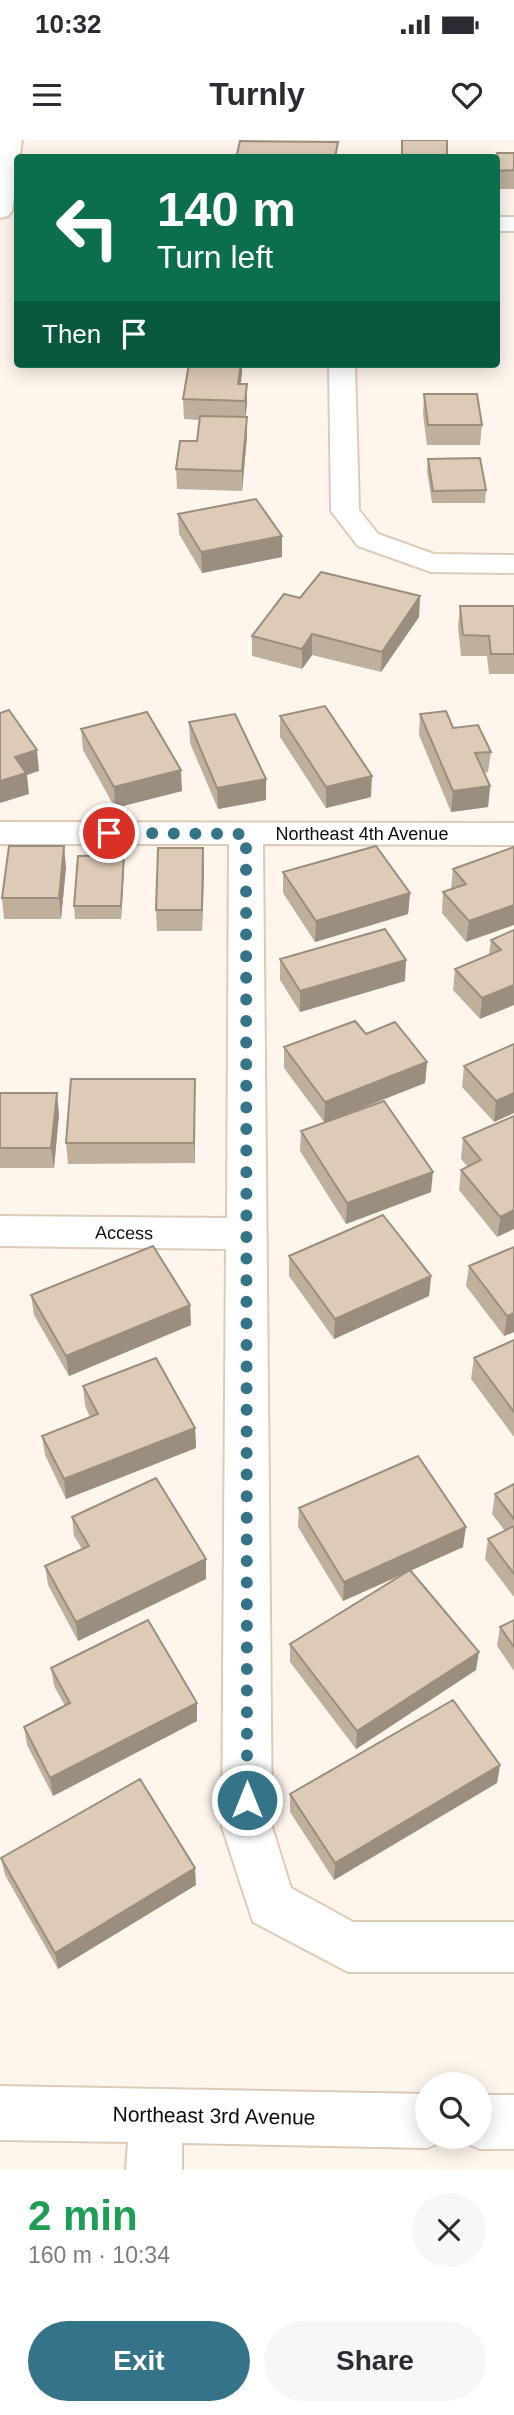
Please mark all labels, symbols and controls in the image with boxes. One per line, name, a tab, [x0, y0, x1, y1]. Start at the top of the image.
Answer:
text: 10:32	[35, 9, 102, 39]
icon: menu	[28, 76, 66, 114]
text: Turnly	[209, 76, 305, 112]
icon: heart	[448, 76, 486, 114]
icon: left	[42, 182, 133, 273]
text: 140 m	[157, 182, 296, 236]
text: Turn left	[157, 239, 273, 275]
icon: arrive	[115, 315, 153, 353]
text: Then	[42, 319, 101, 349]
pin	[79, 803, 139, 863]
icon: arrive	[90, 814, 128, 852]
street label: Northeast 4th Avenue	[276, 824, 448, 844]
street label: Access	[95, 1222, 153, 1244]
position arrow	[210, 1763, 284, 1837]
map controls	[415, 2072, 492, 2149]
button: search	[415, 2072, 492, 2149]
street label: Northeast 3rd Avenue	[112, 2102, 316, 2129]
text: 2 min	[28, 2192, 138, 2239]
button: close	[412, 2193, 486, 2267]
text: 160 m · 10:34	[28, 2242, 170, 2268]
button: Exit	[28, 2321, 250, 2401]
button: Share	[264, 2321, 486, 2401]

